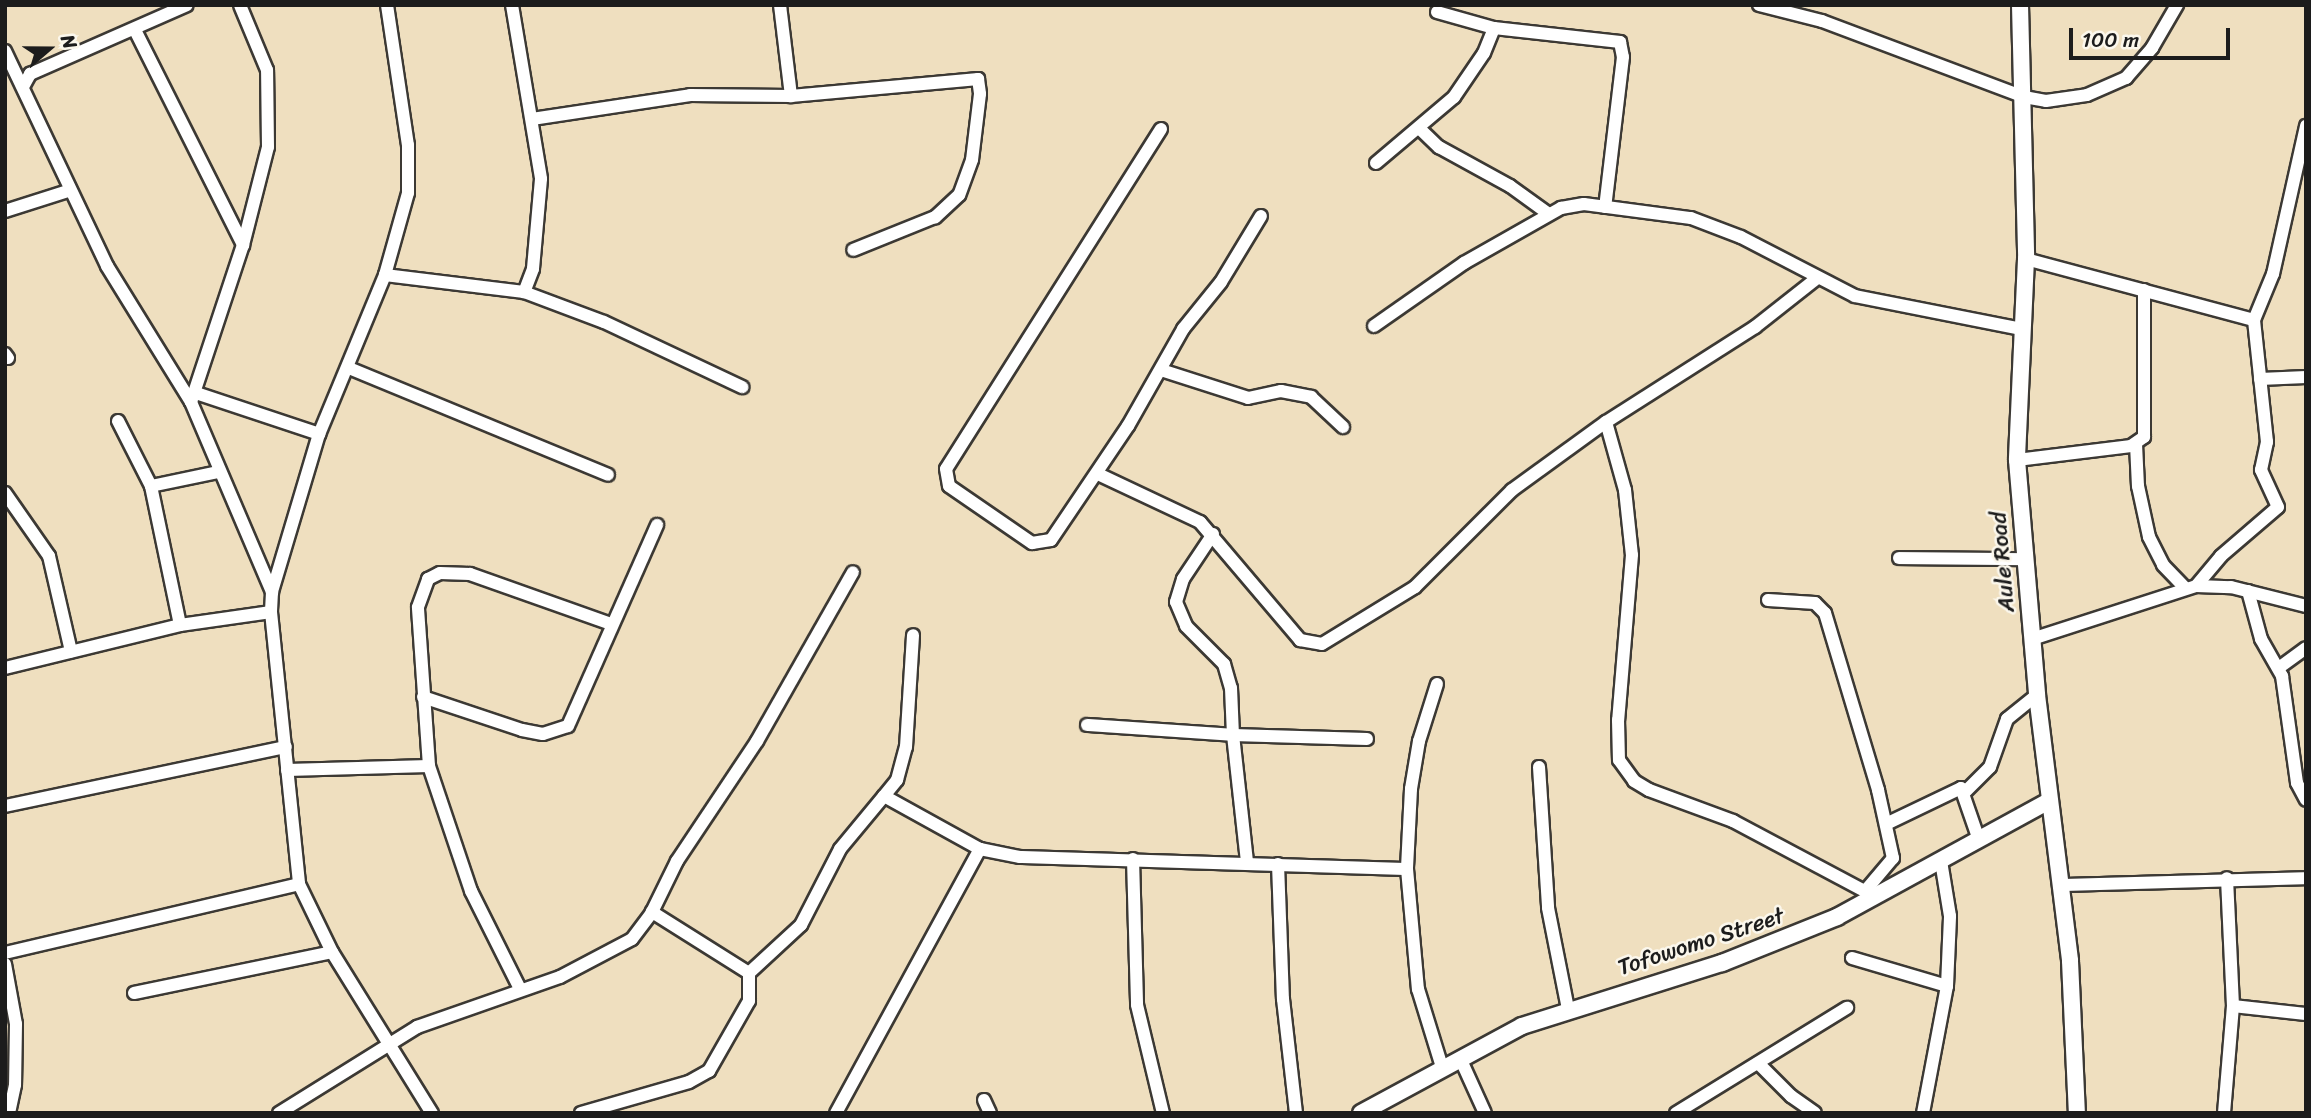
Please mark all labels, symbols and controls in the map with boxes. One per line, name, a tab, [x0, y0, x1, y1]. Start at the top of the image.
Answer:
north arrow	[14, 14, 84, 84]
scale bar	[2073, 14, 2234, 58]
text: 100 m	[2082, 21, 2139, 59]
text: N	[51, 30, 87, 53]
street label: Aule Road	[1985, 510, 2021, 614]
street label: Tofowomo Street	[1614, 902, 1788, 982]

